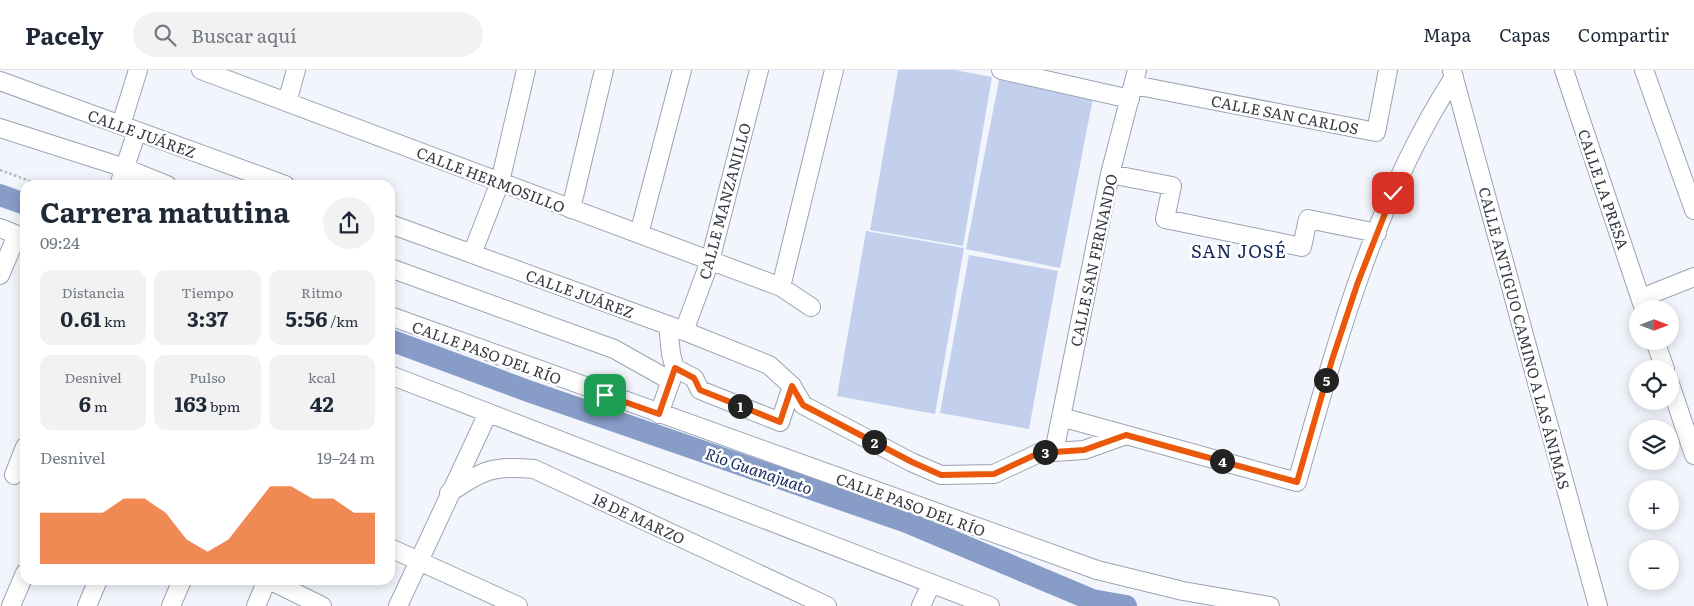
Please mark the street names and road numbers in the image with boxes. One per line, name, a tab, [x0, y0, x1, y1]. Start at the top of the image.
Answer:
street label: CALLE SAN CARLOS	[1209, 88, 1361, 140]
street label: CALLE JUÁREZ	[85, 103, 199, 163]
street label: CALLE MANZANILLO	[692, 120, 756, 282]
street label: CALLE LA PRESA	[1573, 126, 1635, 252]
street label: CALLE HERMOSILLO	[413, 140, 569, 218]
street label: CALLE SAN FERNANDO	[1063, 172, 1123, 348]
street label: CALLE ANTIGUO CAMINO A LAS ÁNIMAS	[1474, 184, 1576, 492]
street label: CALLE JUÁREZ	[523, 263, 637, 323]
street label: CALLE PASO DEL RÍO	[409, 314, 565, 390]
street label: CALLE PASO DEL RÍO	[833, 466, 989, 542]
street label: 18 DE MARZO	[589, 487, 689, 549]

